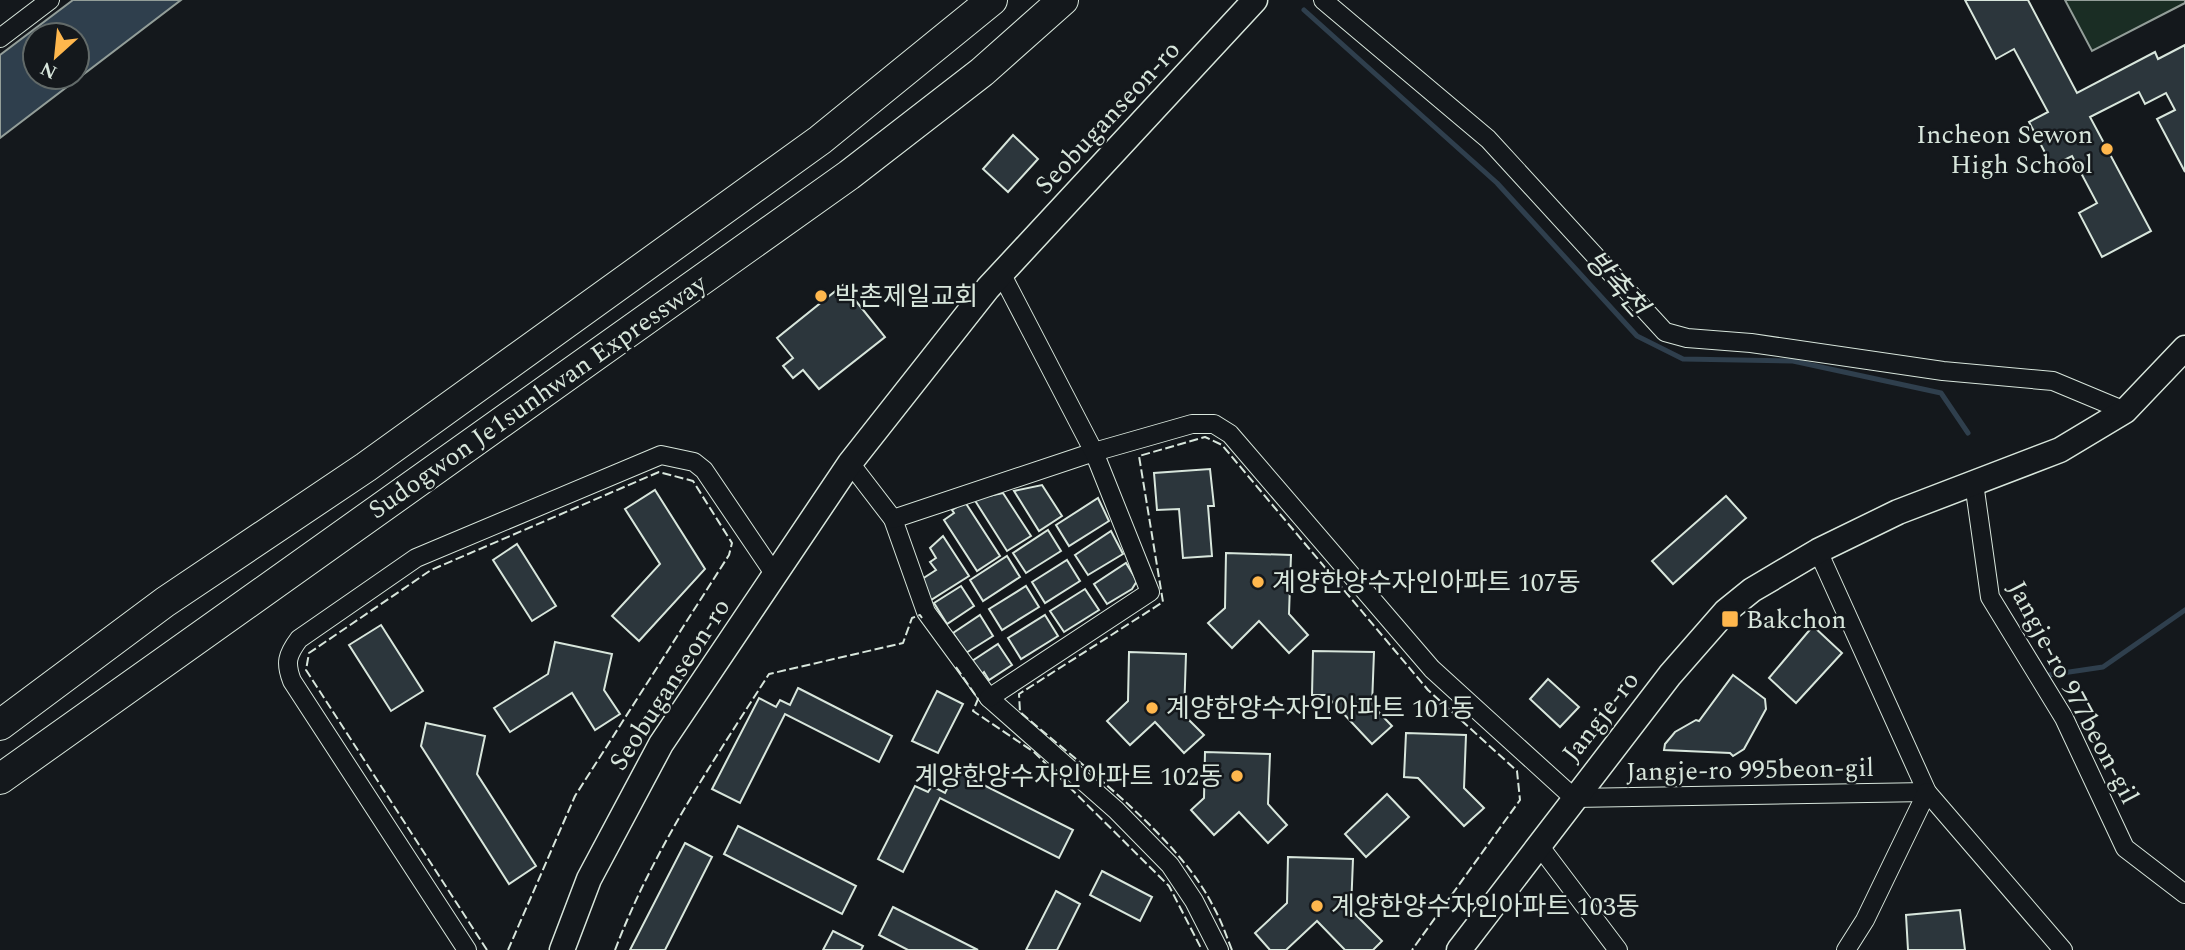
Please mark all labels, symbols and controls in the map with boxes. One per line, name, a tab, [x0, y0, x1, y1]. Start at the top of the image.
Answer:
north arrow	[21, 21, 91, 91]
street label: Seobuganseon-ro	[1025, 31, 1190, 204]
text: N	[35, 53, 62, 86]
place label: Incheon Sewon High School	[1916, 115, 2093, 185]
marker: Incheon Sewon High School	[2099, 141, 2115, 157]
water label: 방축천	[1574, 241, 1660, 330]
street label: Sudogwon Je1sunhwan Expressway	[360, 263, 716, 530]
place label: 박촌제일교회	[835, 277, 979, 317]
marker: 박촌제일교회	[813, 288, 829, 304]
place label: 계양한양수자인아파트 107동	[1272, 563, 1581, 603]
marker: 계양한양수자인아파트 107동	[1250, 574, 1266, 590]
street label: Jangje-ro 977beon-gil	[1997, 574, 2149, 811]
street label: Seobuganseon-ro	[599, 590, 741, 779]
place label: Bakchon	[1746, 600, 1846, 640]
marker: Bakchon	[1720, 609, 1740, 629]
street label: Jangje-ro	[1552, 662, 1649, 771]
place label: 계양한양수자인아파트 101동	[1166, 689, 1475, 729]
marker: 계양한양수자인아파트 101동	[1144, 700, 1160, 716]
street label: Jangje-ro 995beon-gil	[1626, 748, 1874, 792]
place label: 계양한양수자인아파트 102동	[914, 757, 1223, 797]
marker: 계양한양수자인아파트 102동	[1229, 768, 1245, 784]
place label: 계양한양수자인아파트 103동	[1331, 887, 1640, 927]
marker: 계양한양수자인아파트 103동	[1309, 898, 1325, 914]

